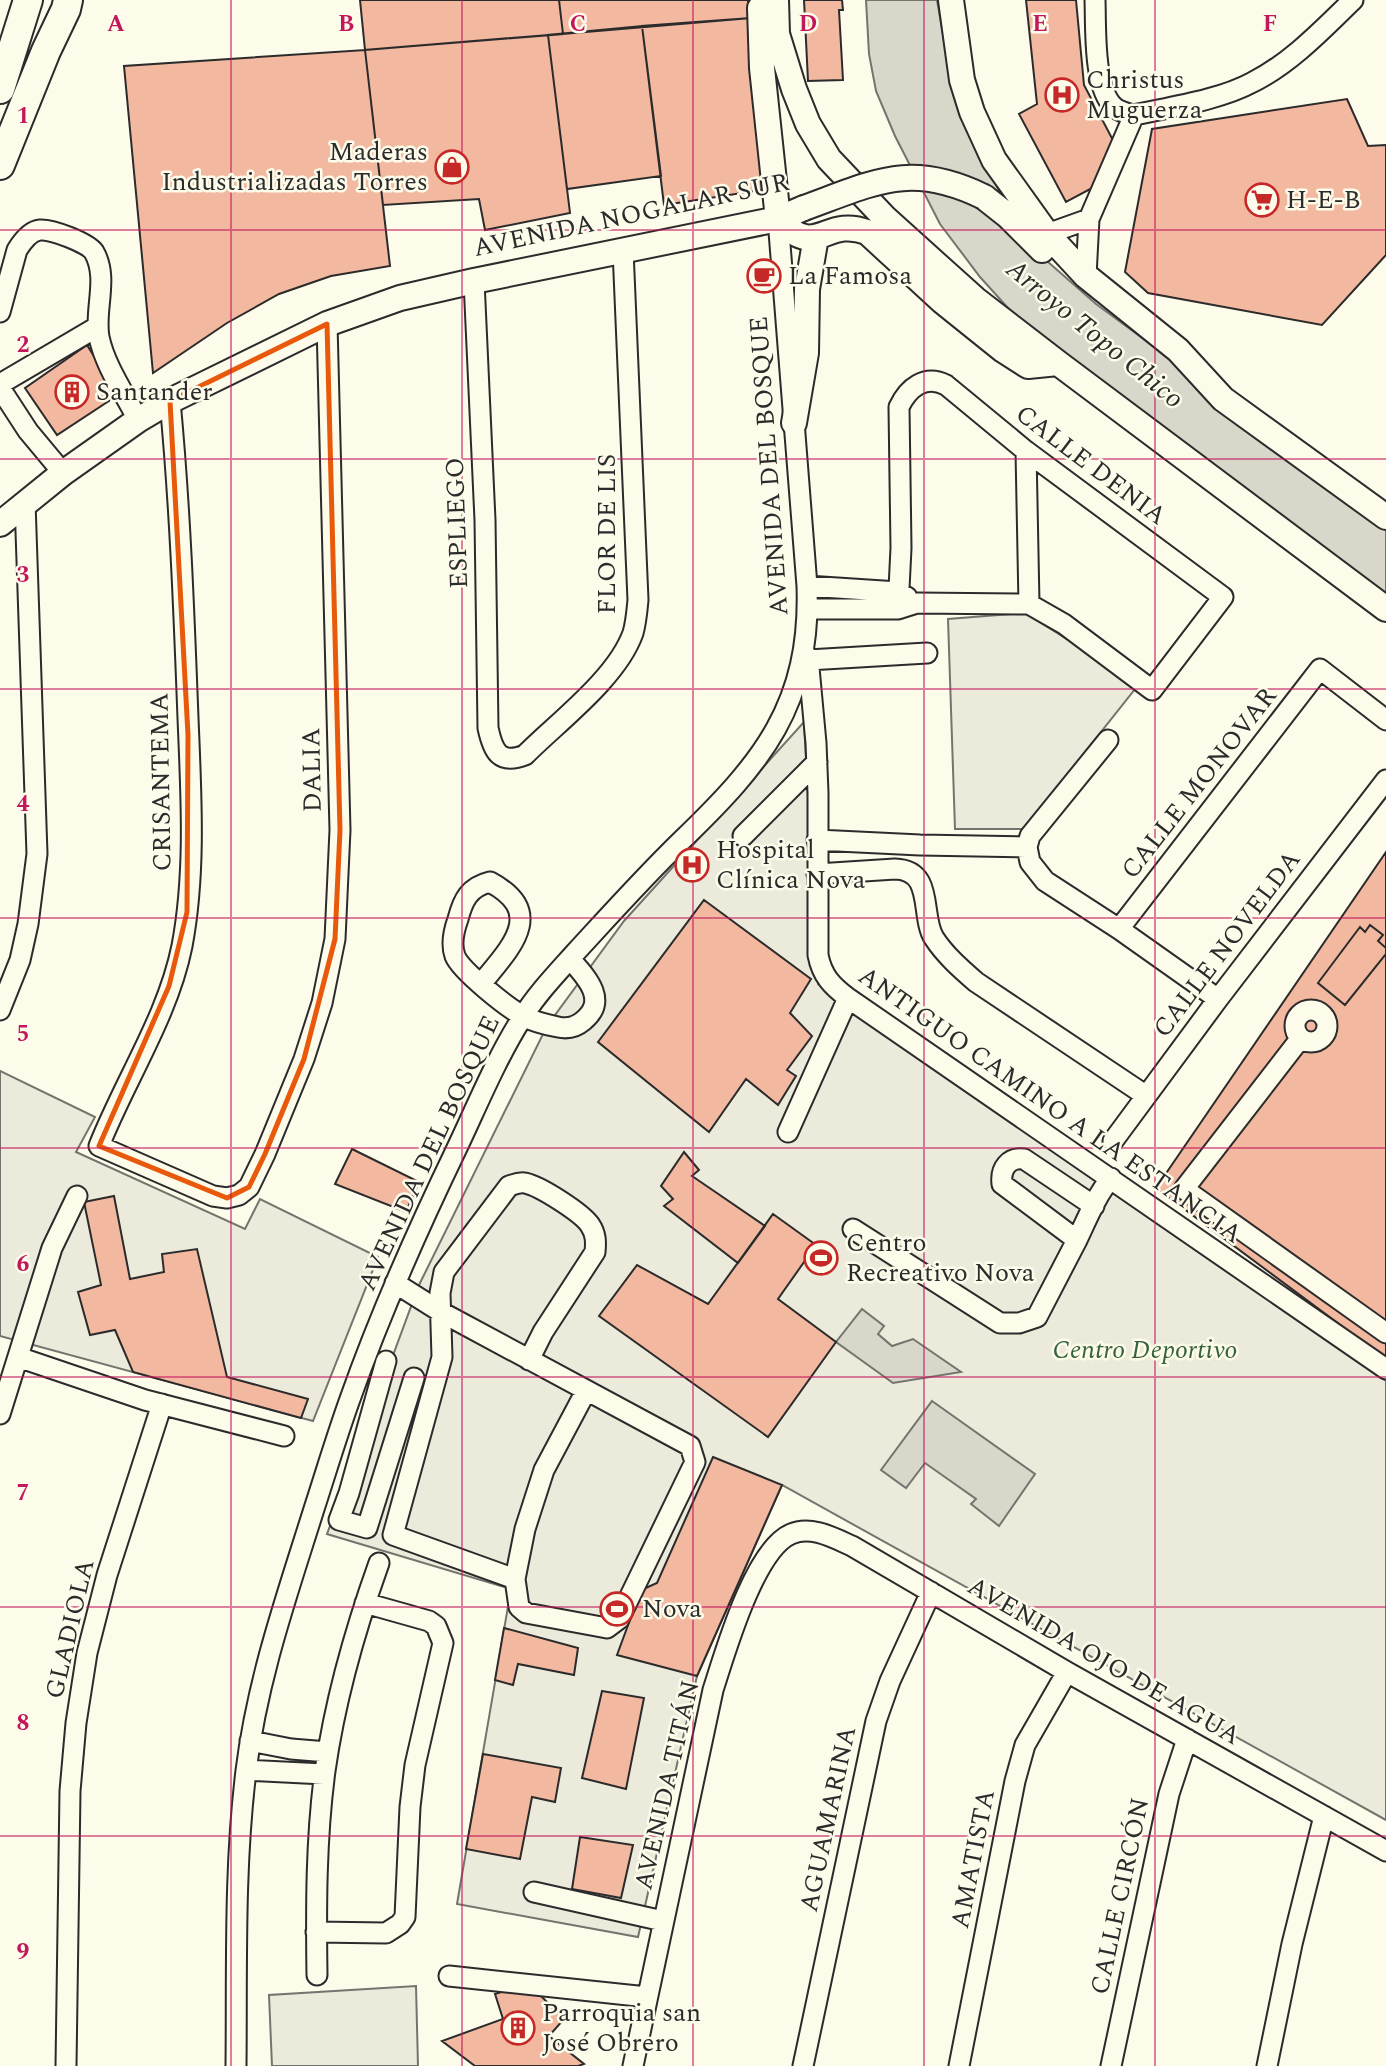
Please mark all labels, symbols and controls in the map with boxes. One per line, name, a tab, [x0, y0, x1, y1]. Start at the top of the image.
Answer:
text: A	[107, 7, 125, 42]
text: B	[338, 7, 354, 42]
text: C	[570, 7, 586, 42]
text: D	[799, 7, 817, 42]
text: E	[1032, 7, 1048, 42]
text: F	[1263, 7, 1277, 42]
place label: Christus Muguerza	[1086, 60, 1203, 130]
hospital icon: Christus Muguerza	[1043, 76, 1081, 114]
text: 1	[17, 99, 29, 134]
place label: Maderas Industrializadas Torres	[161, 132, 428, 202]
shop icon: Maderas Industrializadas Torres	[433, 148, 471, 186]
street label: AVENIDA NOGALAR SUR	[469, 162, 793, 268]
place label: H-E-B	[1286, 180, 1361, 220]
supermarket icon: H-E-B	[1243, 181, 1281, 219]
water label: Arroyo Topo Chico	[996, 248, 1193, 419]
place label: La Famosa	[788, 256, 912, 296]
cafe icon: La Famosa	[745, 257, 783, 295]
street label: AVENIDA DEL BOSQUE	[739, 315, 799, 617]
text: 2	[17, 328, 30, 363]
place label: Santander	[96, 372, 213, 412]
building icon: Santander	[53, 373, 91, 411]
street label: CALLE DENIA	[1007, 395, 1175, 535]
street label: FLOR DE LIS	[587, 454, 627, 614]
street label: ESPLIEGO	[435, 457, 479, 589]
text: 3	[17, 558, 30, 593]
street label: CALLE MONOVAR	[1111, 678, 1287, 888]
street label: CRISANTEMA	[139, 692, 183, 872]
street label: DALIA	[291, 727, 333, 813]
text: 4	[17, 787, 30, 822]
place label: Hospital Clínica Nova	[716, 830, 866, 900]
street label: CALLE NOVELDA	[1143, 842, 1311, 1046]
hospital icon: Hospital Clínica Nova	[673, 846, 711, 884]
street label: ANTIGUO CAMINO A LA ESTANCIA	[850, 956, 1250, 1254]
street label: AVENIDA DEL BOSQUE	[347, 1008, 511, 1298]
text: 5	[17, 1017, 29, 1052]
place label: Centro Recreativo Nova	[846, 1223, 1035, 1293]
sports icon: Centro Recreativo Nova	[802, 1239, 840, 1277]
text: 6	[17, 1247, 30, 1282]
park label: Centro Deportivo	[1052, 1330, 1238, 1370]
text: 7	[17, 1476, 29, 1511]
street label: GLADIOLA	[35, 1555, 105, 1703]
street label: AVENIDA OJO DE AGUA	[960, 1566, 1248, 1756]
place label: Nova	[642, 1589, 702, 1629]
sports icon: Nova	[598, 1590, 636, 1628]
street label: AVENIDA TITÁN	[623, 1676, 711, 1894]
text: 8	[17, 1706, 29, 1741]
street label: AGUAMARINA	[789, 1722, 867, 1916]
street label: AMATISTA	[940, 1786, 1006, 1932]
street label: CALLE CIRCÓN	[1080, 1794, 1160, 1998]
text: 9	[17, 1935, 30, 1970]
place label: Parroquia san José Obrero	[542, 1993, 701, 2063]
building icon: Parroquia san José Obrero	[499, 2009, 537, 2047]

